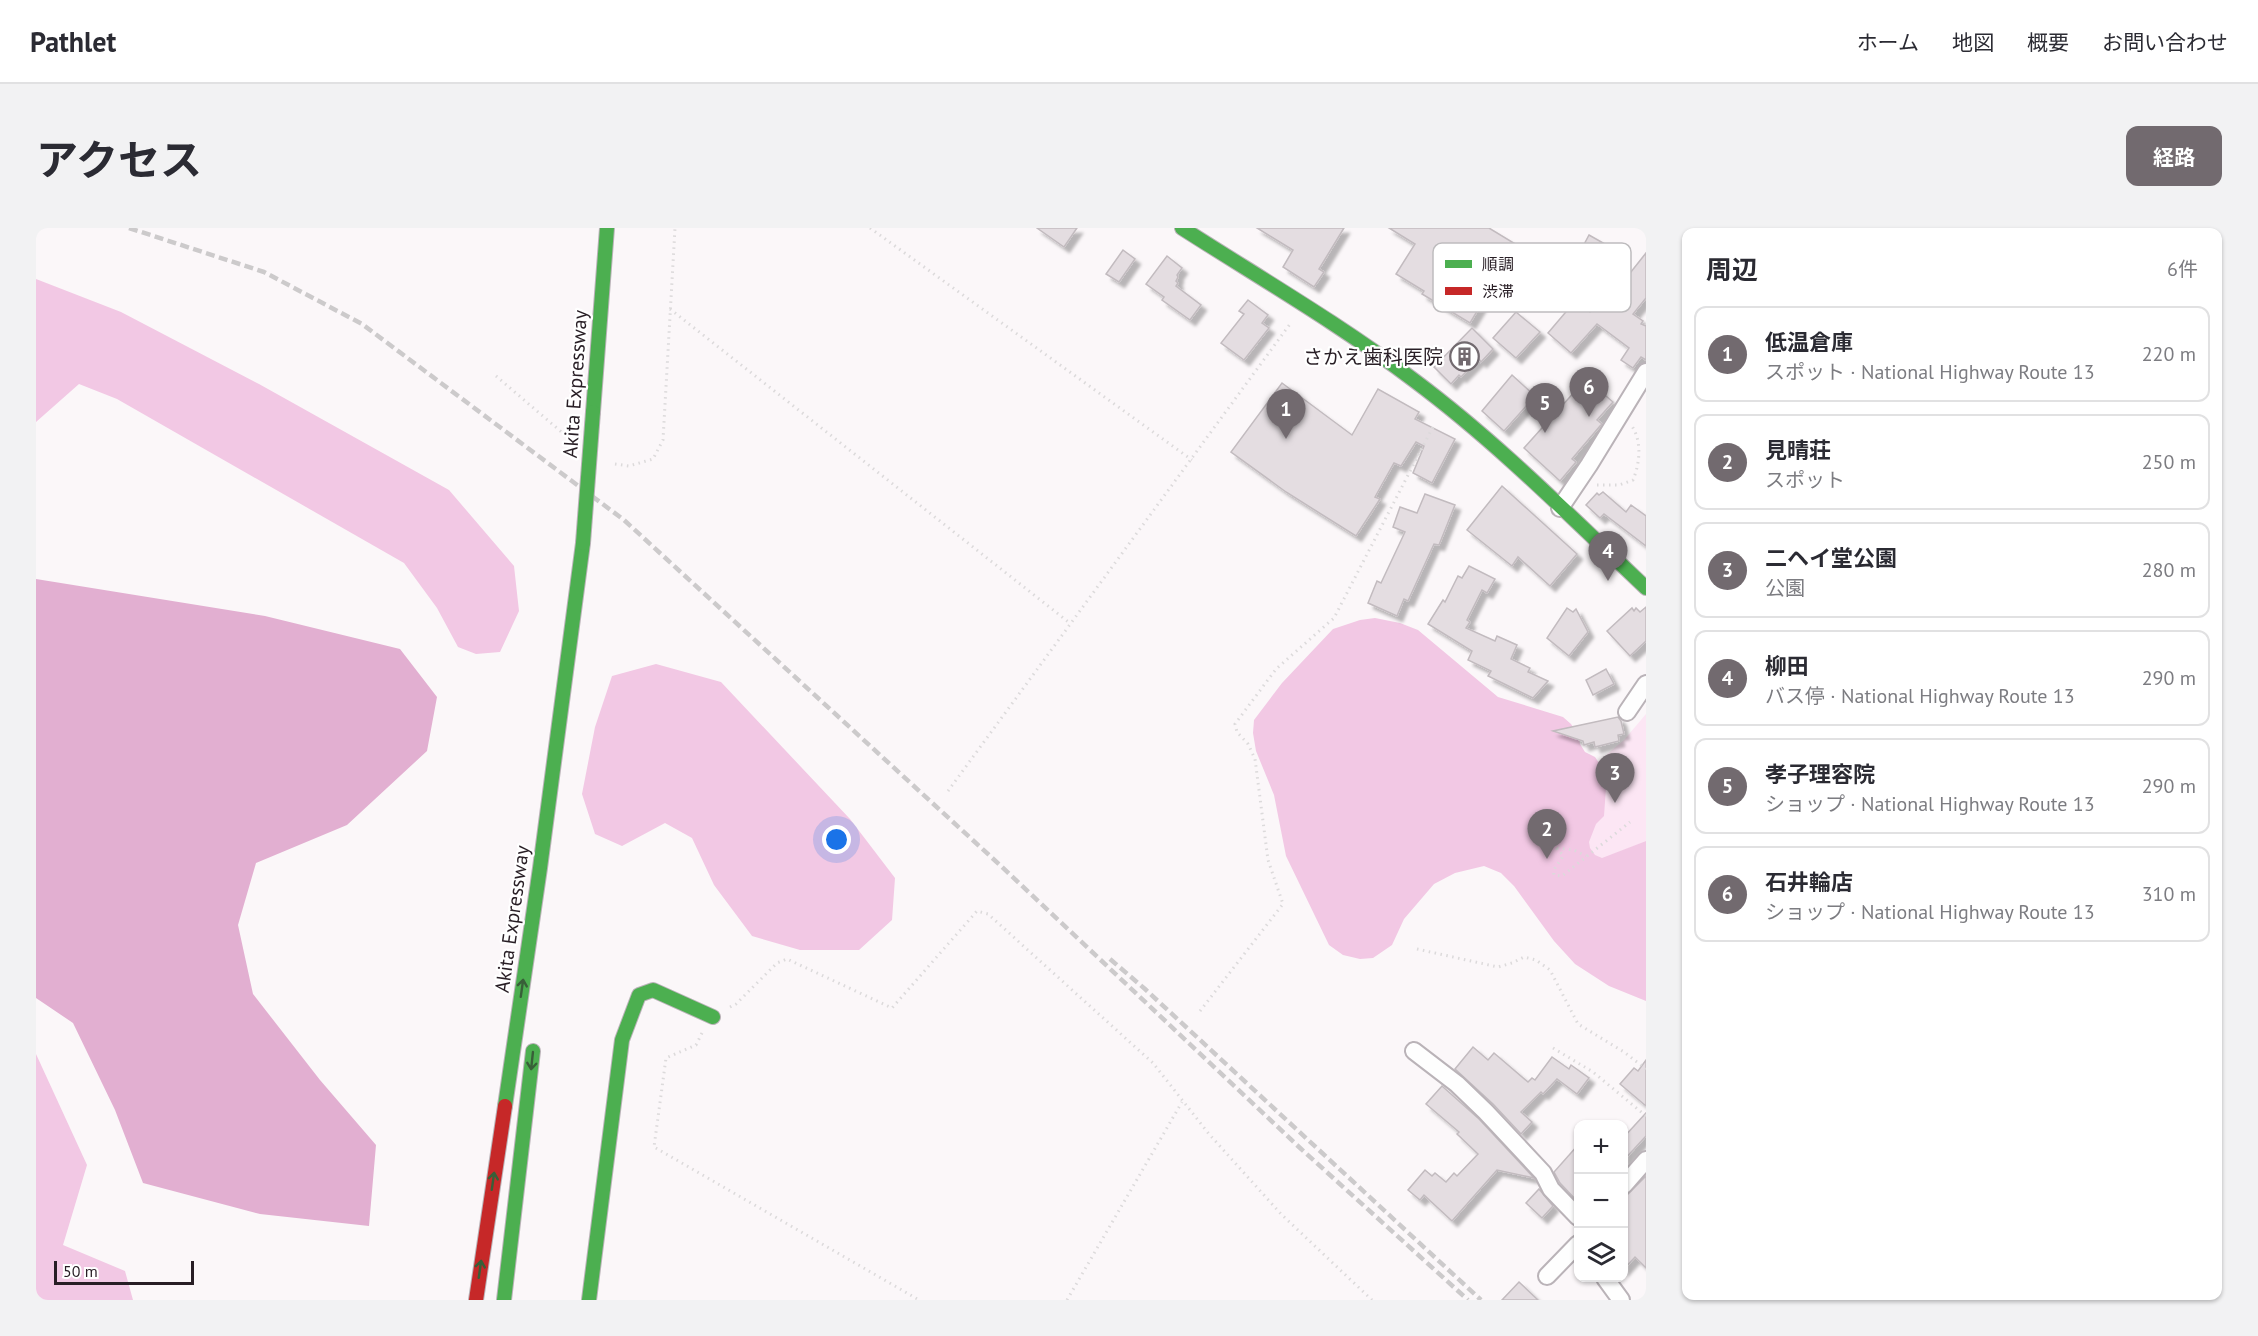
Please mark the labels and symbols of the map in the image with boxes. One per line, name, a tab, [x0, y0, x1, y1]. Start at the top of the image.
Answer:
legend	[1433, 243, 1631, 312]
text: 順調	[1482, 254, 1514, 274]
text: 渋滞	[1482, 281, 1514, 301]
street label: Akita Expressway	[557, 308, 593, 459]
building icon: さかえ歯科医院	[1448, 341, 1480, 373]
place label: さかえ歯科医院	[1303, 344, 1443, 370]
pin: 6	[1570, 368, 1608, 417]
pin: 5	[1526, 384, 1564, 433]
pin: 1	[1266, 390, 1306, 439]
pin: 4	[1588, 532, 1628, 581]
pin: 3	[1596, 754, 1634, 803]
pin: 2	[1528, 810, 1566, 859]
your location	[822, 825, 851, 854]
street label: Akita Expressway	[489, 843, 535, 994]
one-way arrow	[516, 979, 527, 998]
one-way arrow	[526, 1050, 537, 1070]
one-way arrow	[488, 1171, 499, 1191]
scale bar	[54, 1258, 194, 1286]
one-way arrow	[475, 1260, 486, 1280]

